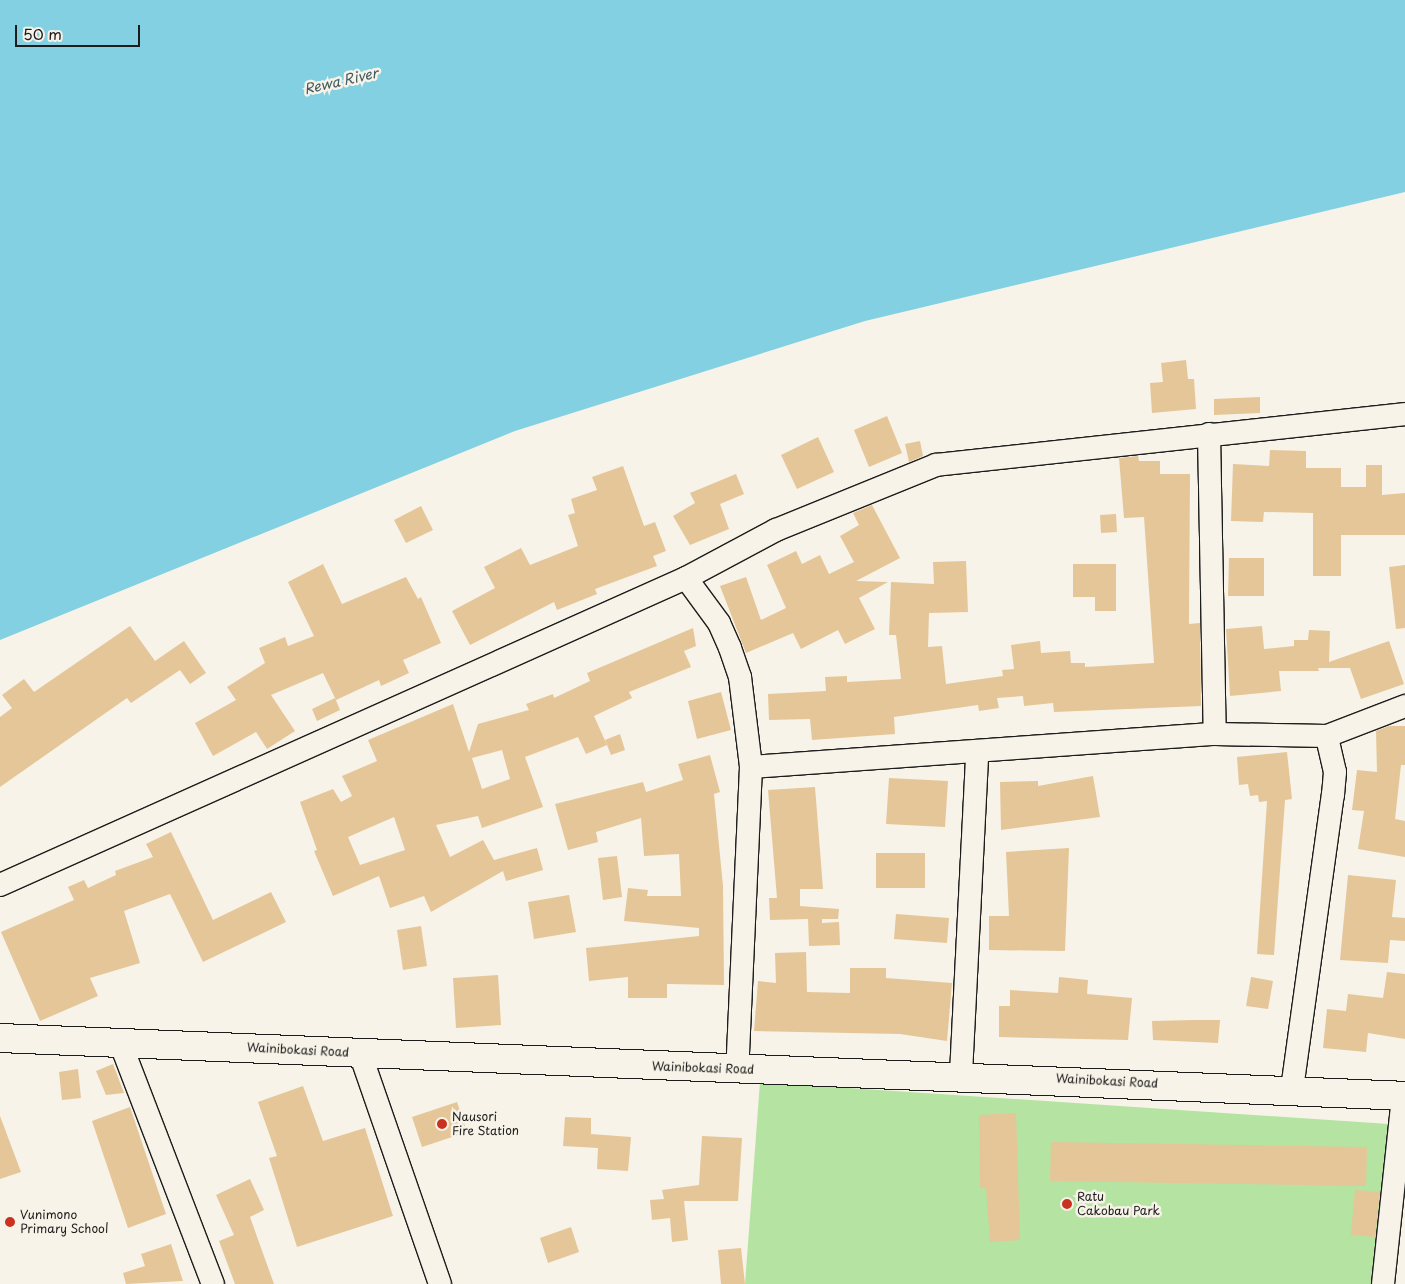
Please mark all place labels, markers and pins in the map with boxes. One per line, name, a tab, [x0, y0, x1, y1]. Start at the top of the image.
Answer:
place label: Nausori Fire Station	[452, 1110, 519, 1138]
marker: Nausori Fire Station	[436, 1118, 448, 1130]
place label: Ratu Cakobau Park	[1077, 1190, 1160, 1218]
marker: Ratu Cakobau Park	[1061, 1198, 1073, 1210]
place label: Vunimono Primary School	[20, 1208, 108, 1236]
marker: Vunimono Primary School	[4, 1216, 16, 1228]

